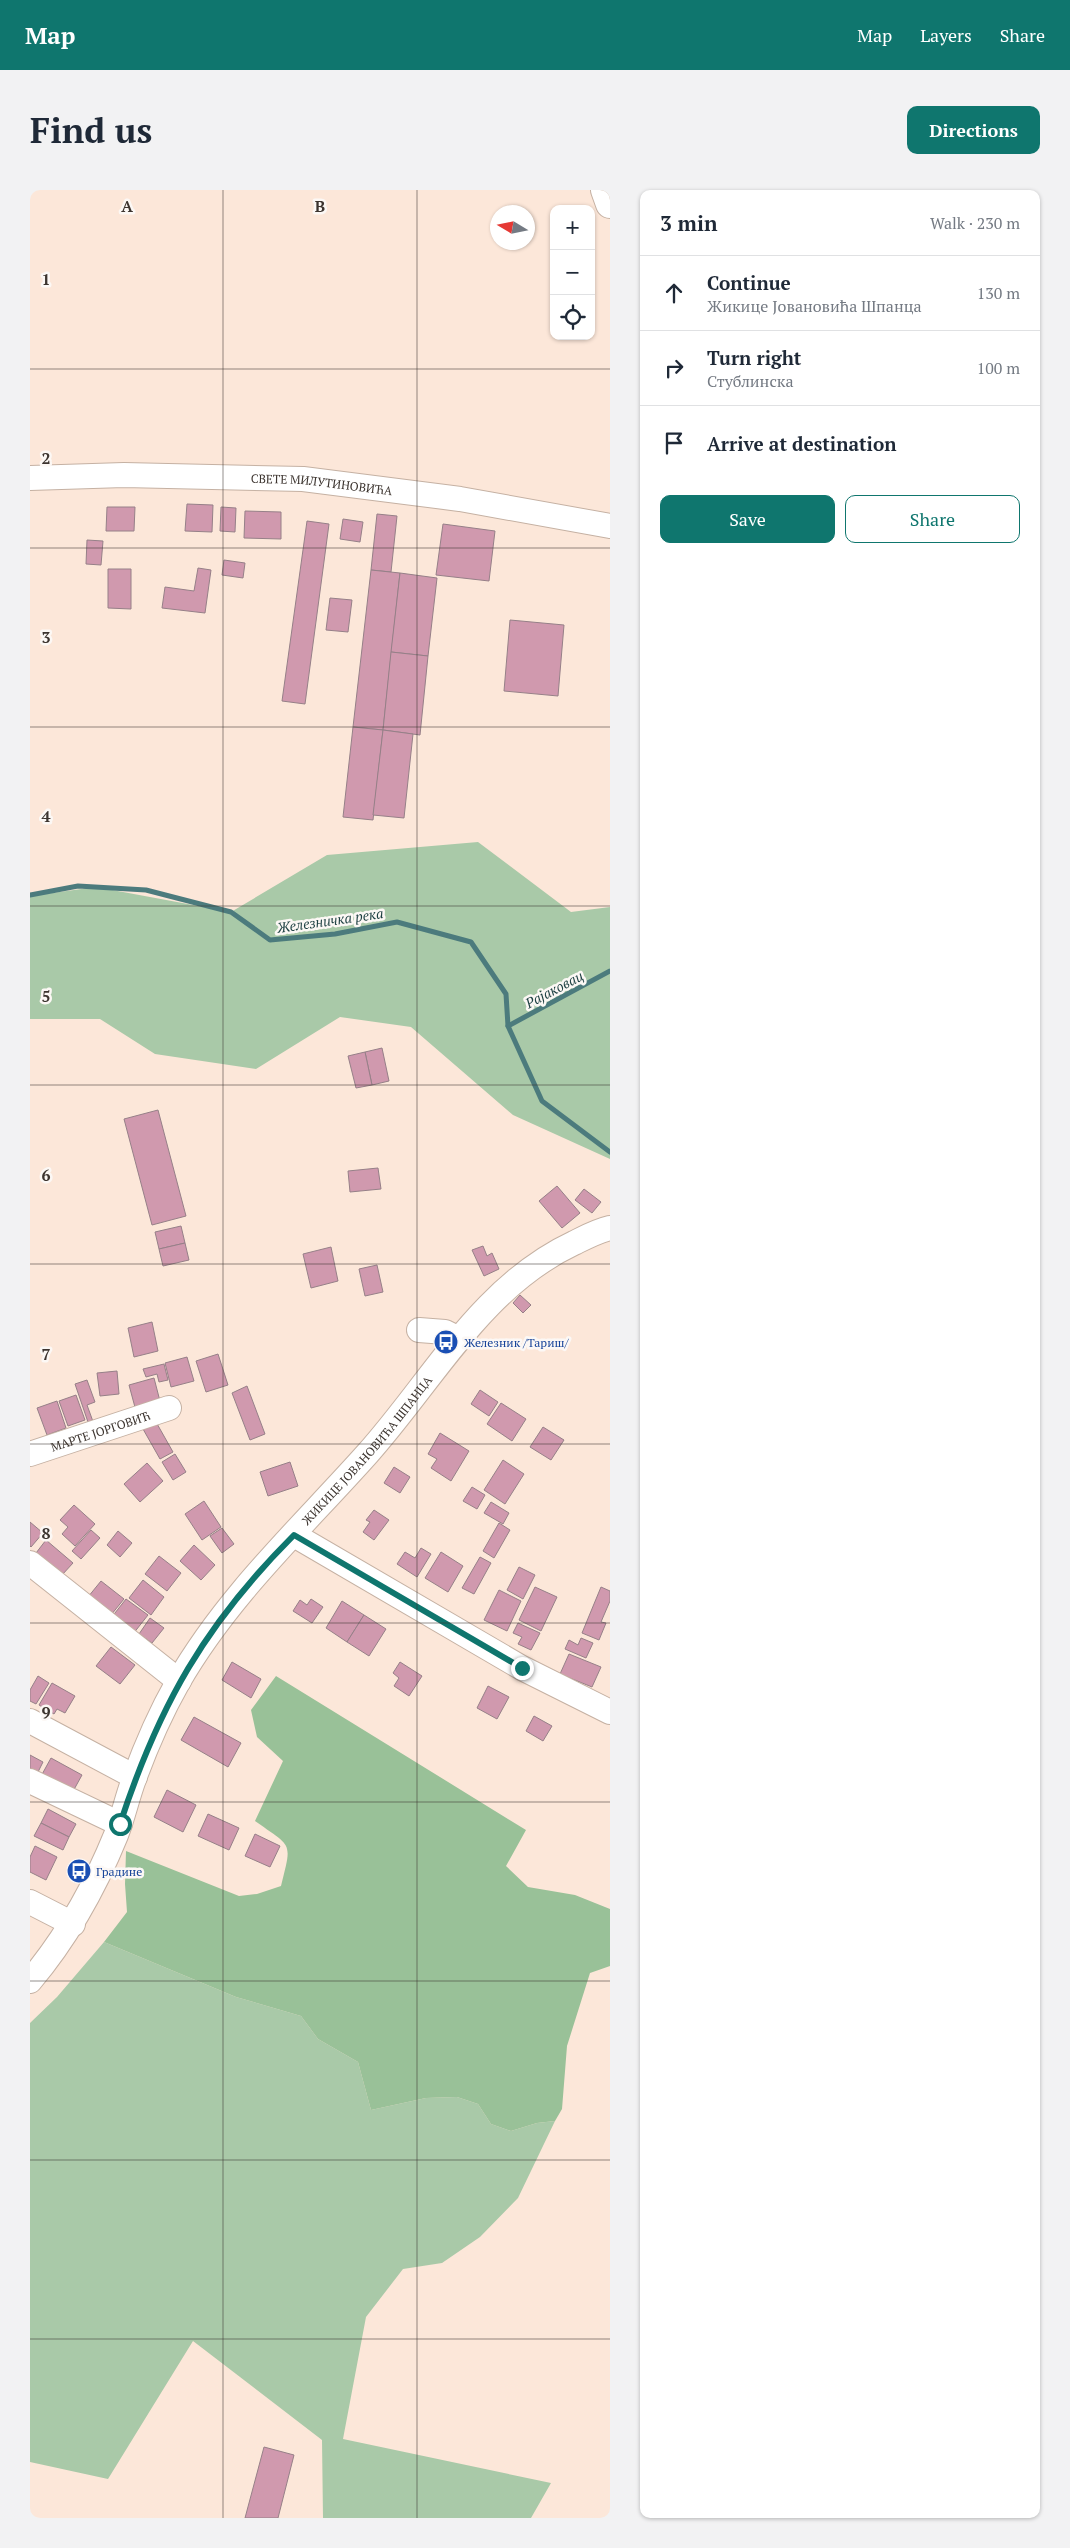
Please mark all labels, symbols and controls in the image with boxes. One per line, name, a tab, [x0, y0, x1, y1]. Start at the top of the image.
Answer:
text: Map	[25, 19, 75, 51]
text: Map	[857, 23, 892, 47]
text: Layers	[920, 23, 972, 47]
text: Share	[1000, 23, 1045, 47]
button: Directions	[907, 106, 1040, 154]
text: Find us	[30, 107, 152, 153]
text: A	[121, 195, 133, 217]
text: B	[315, 195, 325, 217]
north arrow	[490, 205, 535, 250]
map controls	[550, 205, 595, 340]
button: +	[550, 205, 595, 250]
text: 3 min	[660, 209, 717, 237]
text: Walk · 230 m	[930, 212, 1020, 234]
button: −	[550, 250, 595, 295]
text: 1	[41, 268, 51, 290]
text: Continue	[707, 270, 791, 295]
icon: ahead	[660, 279, 688, 307]
text: 130 m	[977, 282, 1020, 304]
button: locate	[550, 295, 595, 340]
text: Жикице Јовановића Шпанца	[707, 295, 922, 317]
text: Turn right	[707, 345, 801, 370]
icon: right	[660, 354, 688, 382]
text: 100 m	[977, 357, 1020, 379]
text: Стублинска	[707, 370, 794, 392]
icon: arrive	[660, 429, 688, 457]
text: Arrive at destination	[707, 431, 896, 456]
text: 2	[41, 447, 51, 469]
street label: СВЕТЕ МИЛУТИНОВИЋА	[251, 470, 394, 498]
button: Save	[660, 495, 835, 543]
button: Share	[845, 495, 1020, 543]
text: 3	[41, 626, 51, 648]
text: 4	[41, 805, 51, 827]
water label: Железничка река	[275, 903, 384, 937]
water label: Рајаковац	[521, 966, 586, 1013]
text: 5	[41, 985, 51, 1007]
text: 6	[41, 1164, 51, 1186]
bus stop icon: Железник /Тариш/	[433, 1329, 459, 1355]
place label: Железник /Тариш/	[464, 1335, 569, 1350]
text: 7	[41, 1343, 51, 1365]
street label: ЖИКИЦЕ ЈОВАНОВИЋА ШПАНЦА	[298, 1372, 435, 1528]
street label: МАРТЕ ЈОРГОВИЋ	[49, 1407, 153, 1454]
text: 8	[41, 1522, 51, 1544]
route end	[511, 1657, 534, 1680]
text: 9	[41, 1701, 51, 1723]
route start	[109, 1813, 132, 1836]
bus stop icon: Градине	[66, 1858, 92, 1884]
place label: Градине	[96, 1864, 142, 1879]

